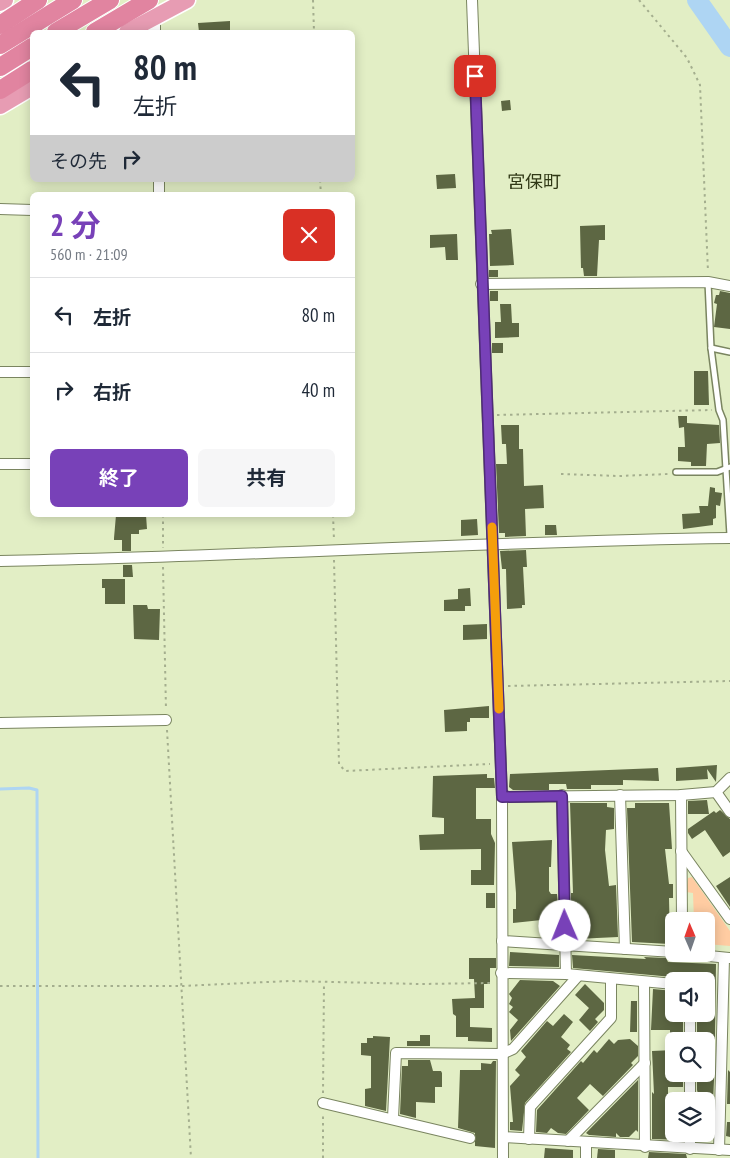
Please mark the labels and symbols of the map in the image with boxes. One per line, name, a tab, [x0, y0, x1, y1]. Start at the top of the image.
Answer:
pin	[454, 55, 496, 97]
district label: 宮保町	[507, 170, 561, 193]
position arrow	[538, 899, 590, 951]
north arrow	[665, 912, 715, 962]

